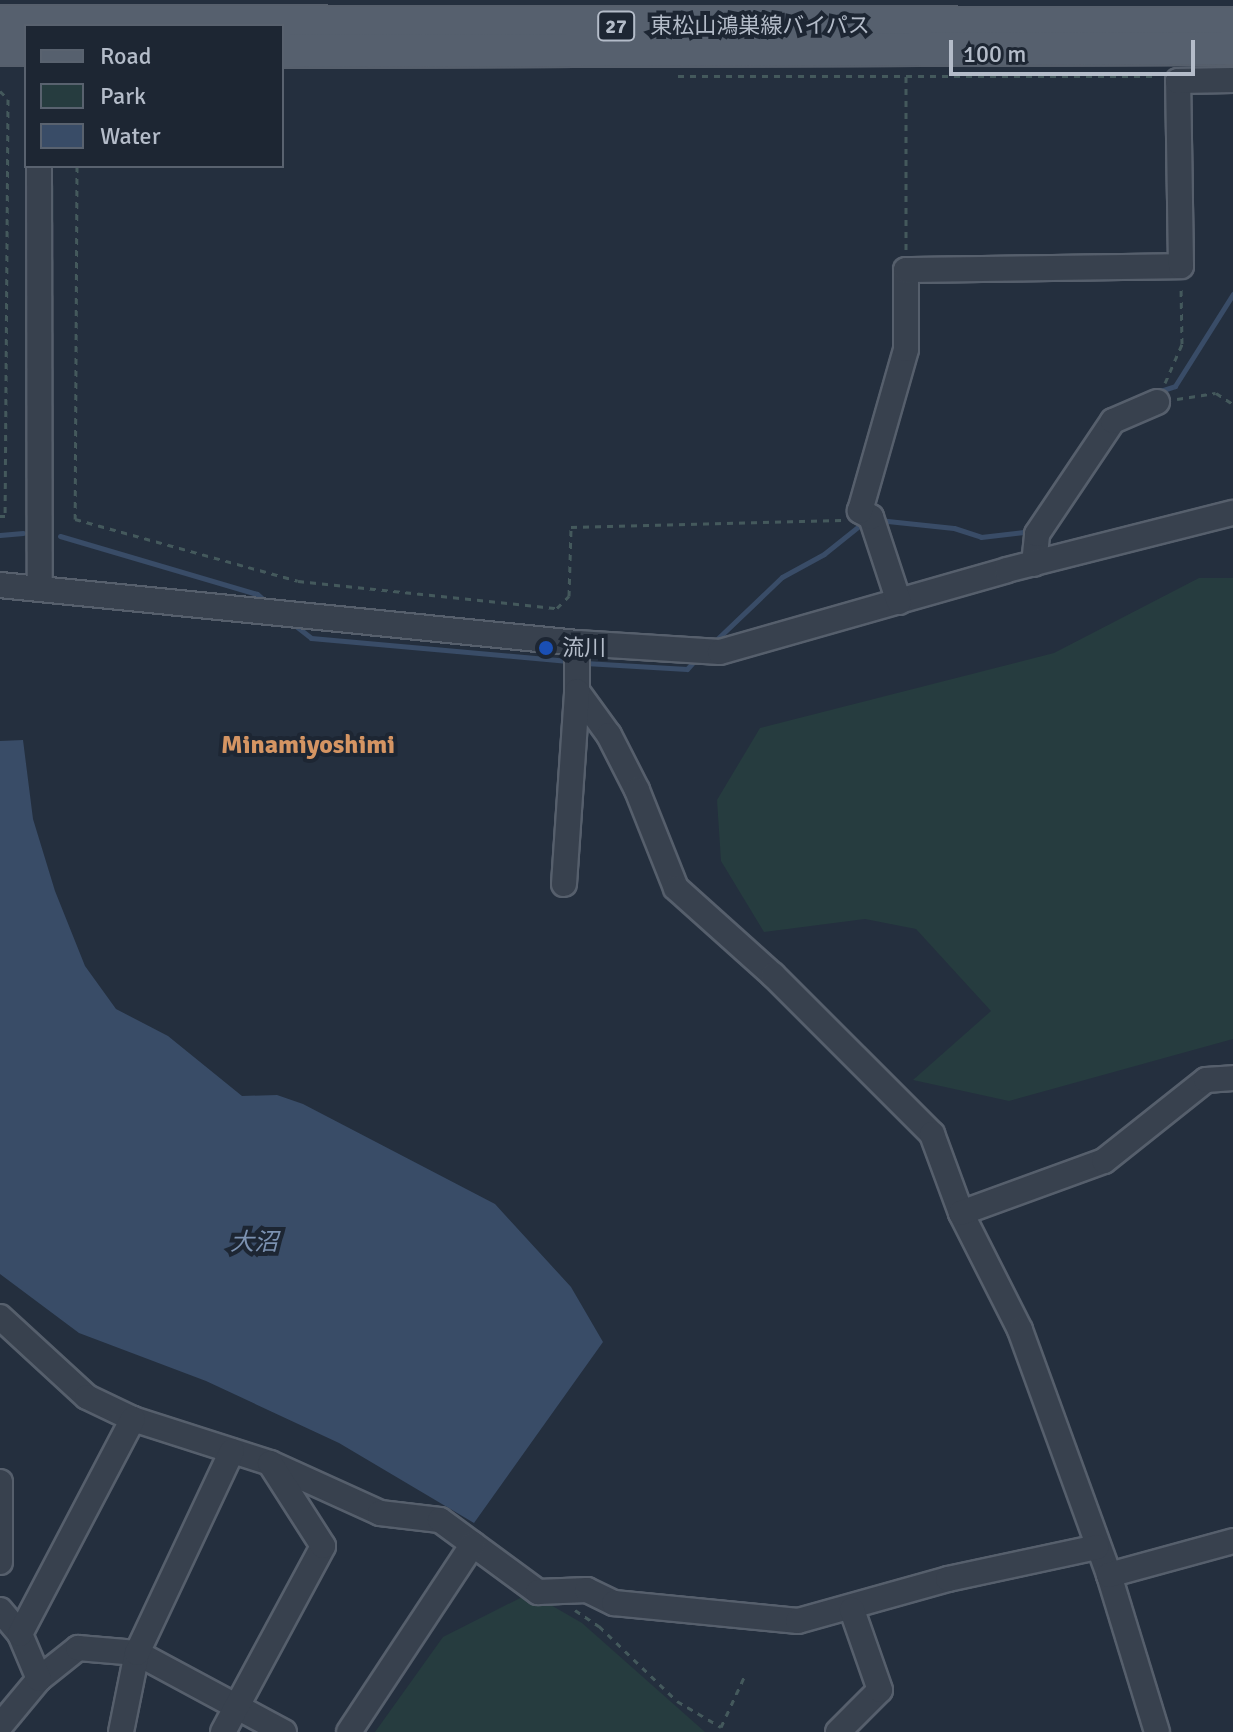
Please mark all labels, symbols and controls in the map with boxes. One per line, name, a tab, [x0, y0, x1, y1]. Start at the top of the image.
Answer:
road number: 27	[596, 10, 636, 42]
street label: 東松山鴻巣線バイパス	[650, 13, 870, 39]
legend	[24, 24, 284, 168]
scale bar	[953, 24, 1199, 74]
text: 100 m	[963, 39, 1026, 69]
text: Road	[100, 41, 151, 71]
text: Park	[100, 81, 146, 111]
text: Water	[100, 121, 160, 151]
place label: 流川	[562, 635, 606, 661]
marker: 流川	[537, 639, 555, 657]
district label: Minamiyoshimi	[221, 730, 395, 762]
water label: 大沼	[230, 1229, 278, 1257]

